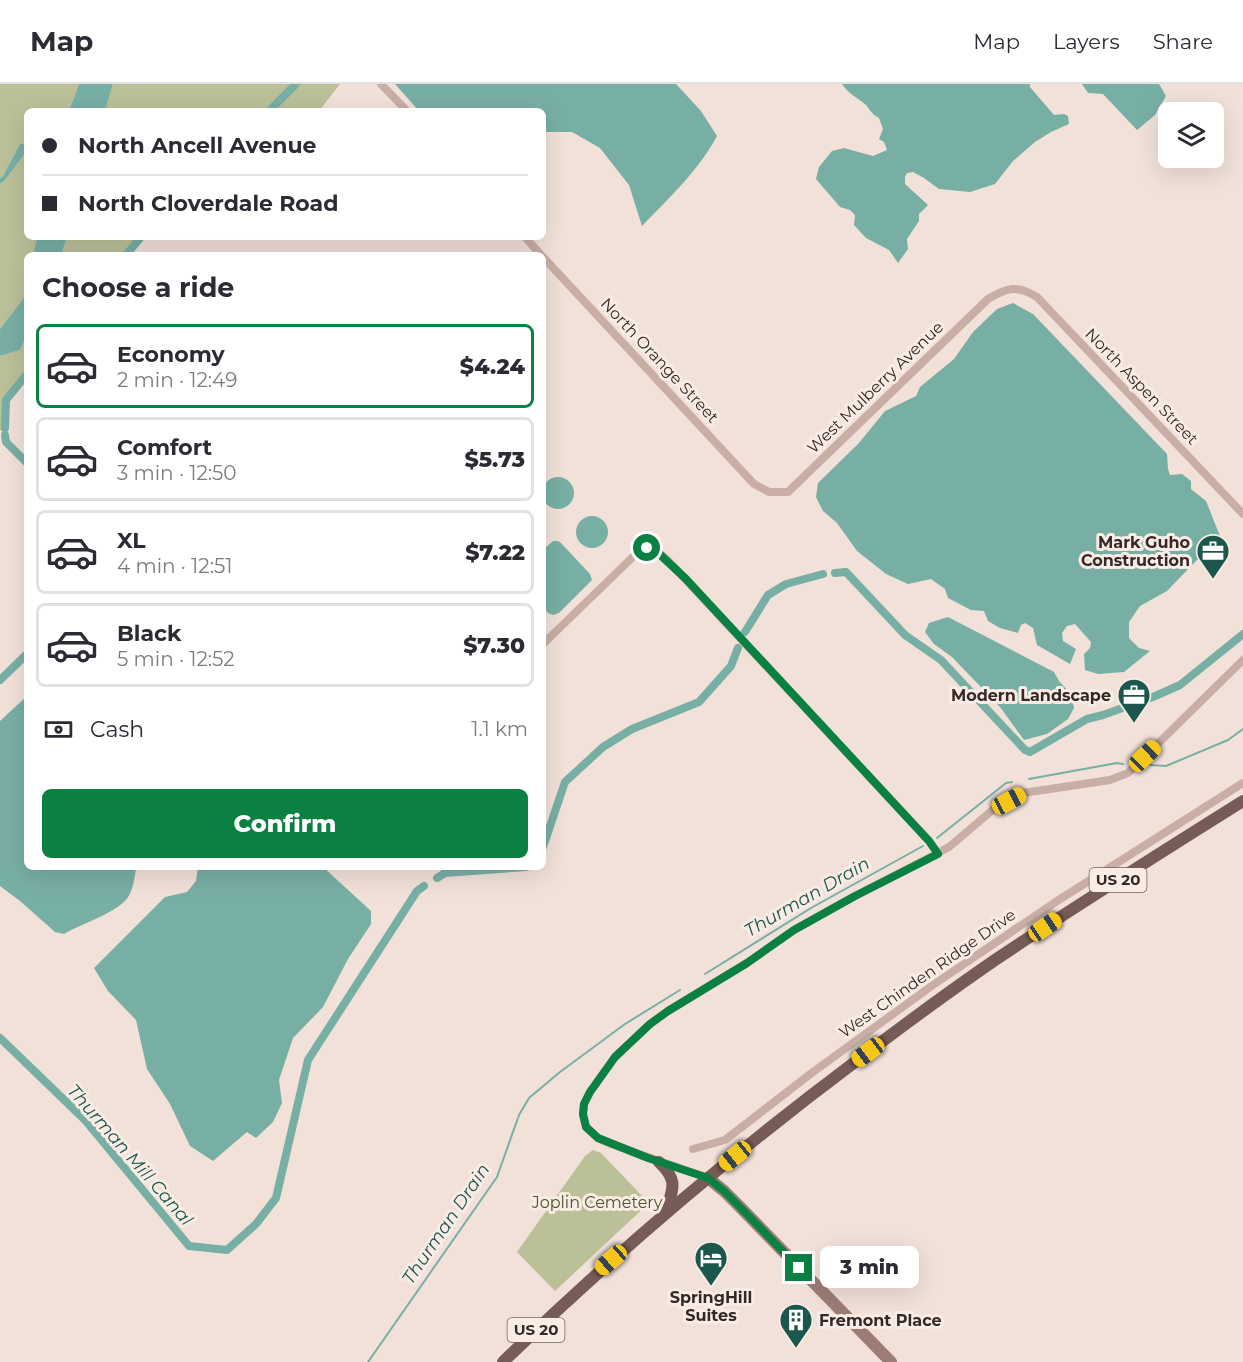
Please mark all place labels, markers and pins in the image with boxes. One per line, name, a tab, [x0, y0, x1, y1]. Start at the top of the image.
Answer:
place label: Mark Guho Construction	[1081, 533, 1190, 570]
office icon: Mark Guho Construction	[1195, 533, 1231, 580]
office icon: Modern Landscape	[1116, 677, 1152, 724]
place label: Modern Landscape	[951, 686, 1111, 705]
hotel icon: SpringHill Suites	[693, 1240, 729, 1287]
place label: SpringHill Suites	[670, 1288, 752, 1325]
building icon: Fremont Place	[778, 1302, 814, 1349]
place label: Fremont Place	[819, 1311, 942, 1330]

